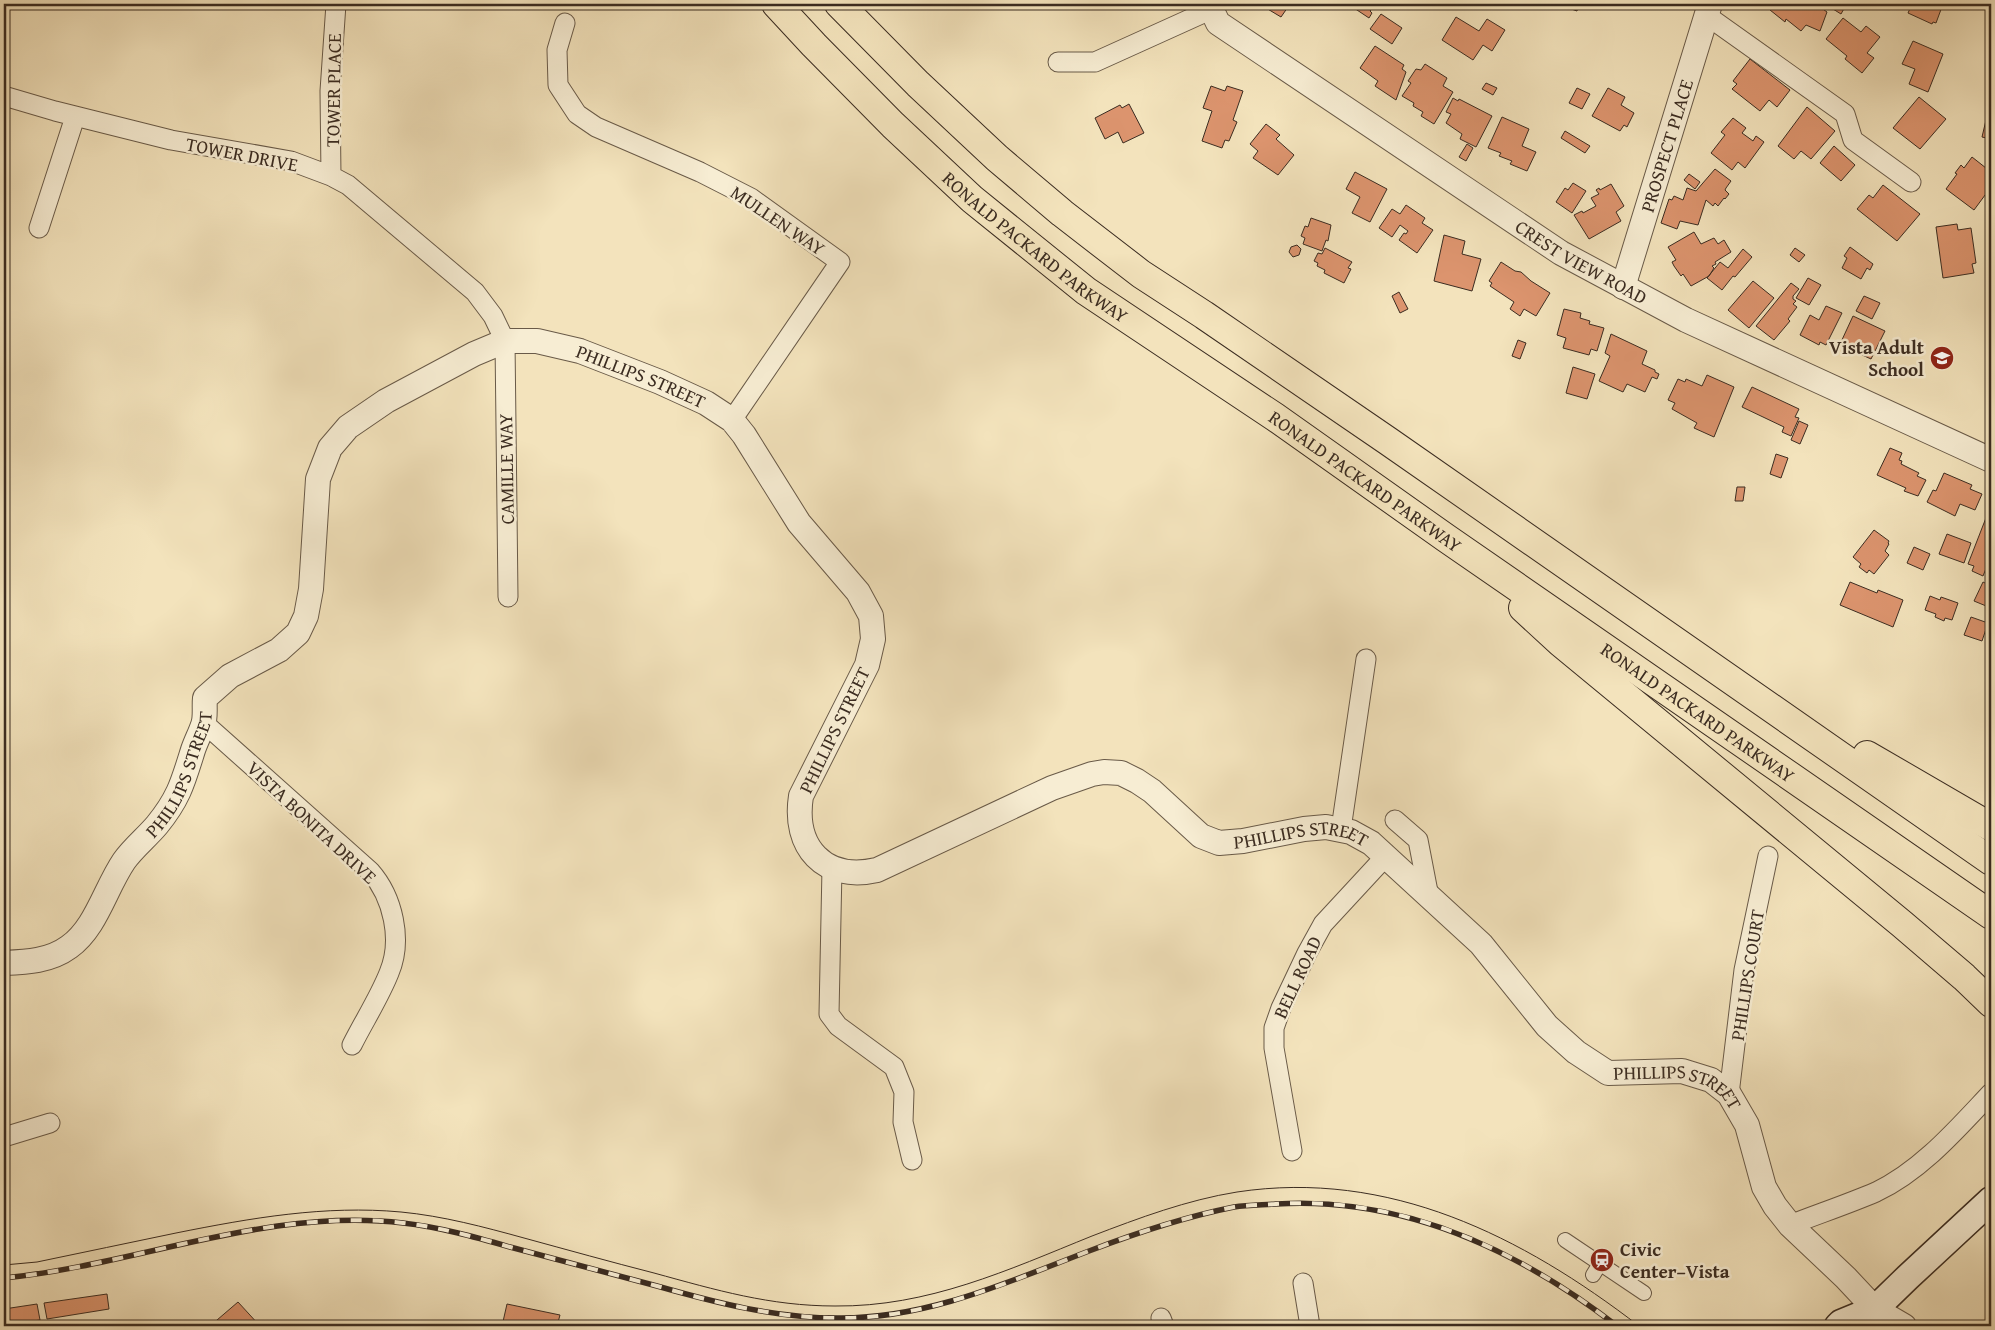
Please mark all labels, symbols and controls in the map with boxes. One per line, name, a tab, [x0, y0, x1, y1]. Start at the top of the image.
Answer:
street label: TOWER PLACE	[318, 33, 348, 147]
street label: PROSPECT PLACE	[1633, 75, 1700, 215]
street label: TOWER DRIVE	[184, 129, 301, 179]
street label: RONALD PACKARD PARKWAY	[936, 164, 1134, 330]
street label: MULLEN WAY	[725, 178, 831, 262]
street label: CREST VIEW ROAD	[1510, 212, 1652, 311]
place label: Vista Adult School	[1829, 333, 1925, 383]
street label: PHILLIPS STREET	[572, 337, 711, 415]
school or university icon: Vista Adult School	[1929, 345, 1955, 371]
street label: RONALD PACKARD PARKWAY	[1263, 403, 1468, 559]
street label: CAMILLE WAY	[491, 413, 521, 525]
street label: RONALD PACKARD PARKWAY	[1595, 635, 1801, 790]
street label: PHILLIPS STREET	[791, 662, 877, 798]
street label: PHILLIPS STREET	[138, 710, 219, 844]
street label: VISTA BONITA DRIVE	[241, 754, 384, 890]
street label: PHILLIPS STREET	[1233, 813, 1374, 856]
street label: PHILLIPS COURT	[1723, 907, 1771, 1043]
street label: BELL ROAD	[1266, 931, 1328, 1023]
street label: PHILLIPS STREET	[1613, 1057, 1749, 1115]
place label: Civic Center–Vista	[1620, 1235, 1730, 1285]
station icon: Civic Center–Vista	[1589, 1247, 1615, 1273]

